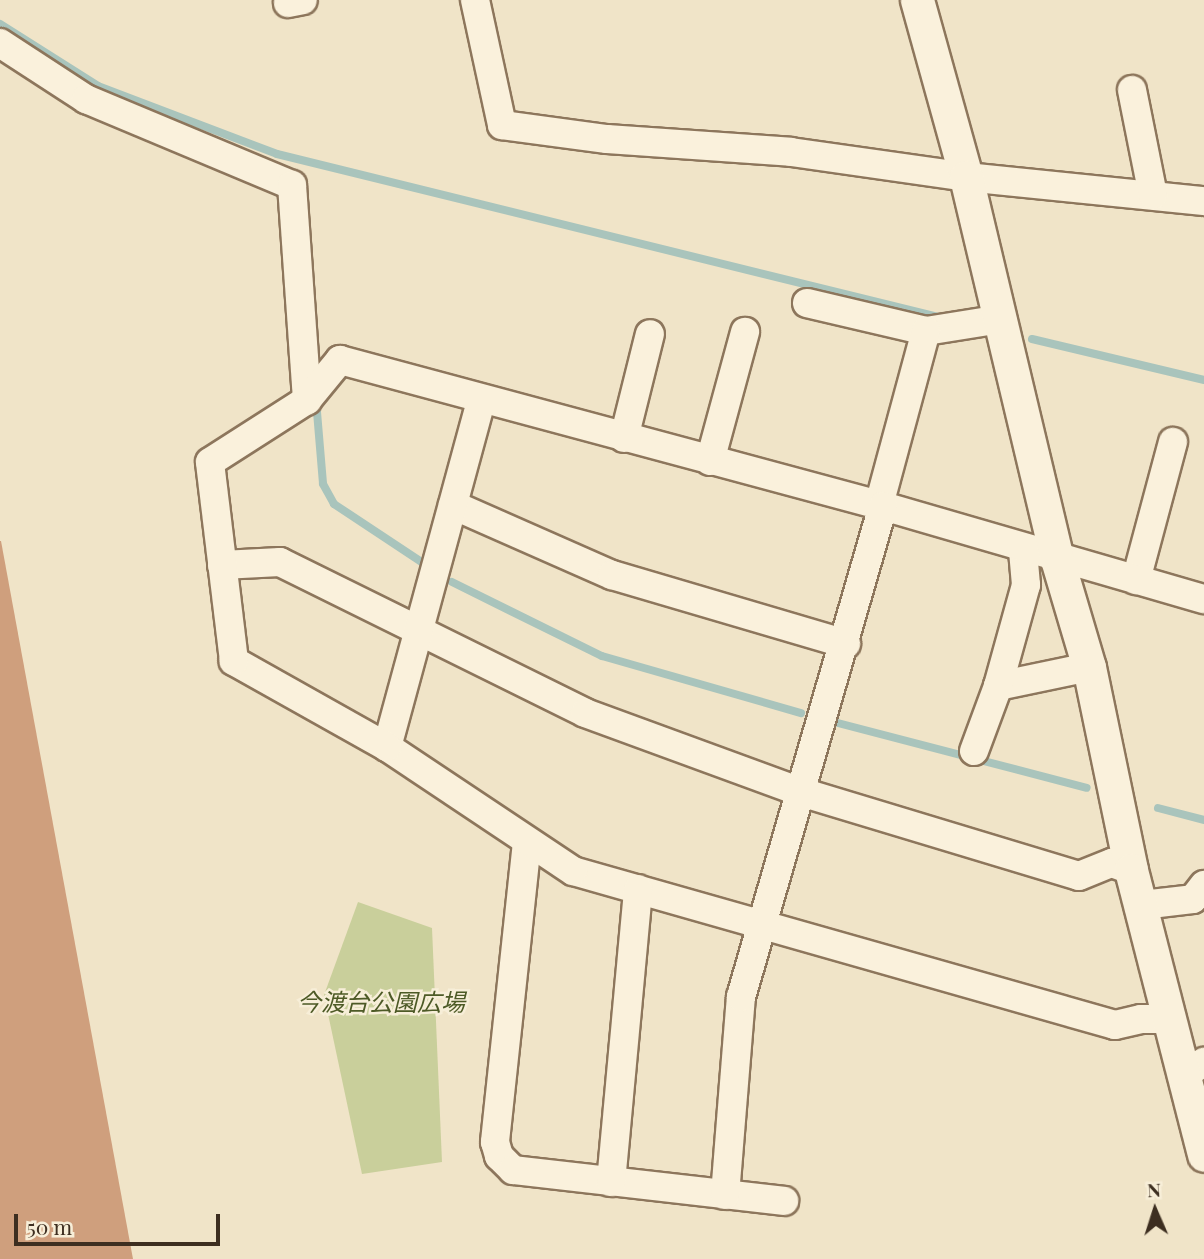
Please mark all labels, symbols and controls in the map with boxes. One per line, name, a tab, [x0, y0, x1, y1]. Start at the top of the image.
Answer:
park label: 今渡台公園広場	[297, 988, 465, 1016]
north arrow	[1120, 1175, 1190, 1245]
text: N	[1146, 1176, 1161, 1202]
scale bar	[18, 1200, 224, 1244]
text: 50 m	[27, 1212, 72, 1240]

